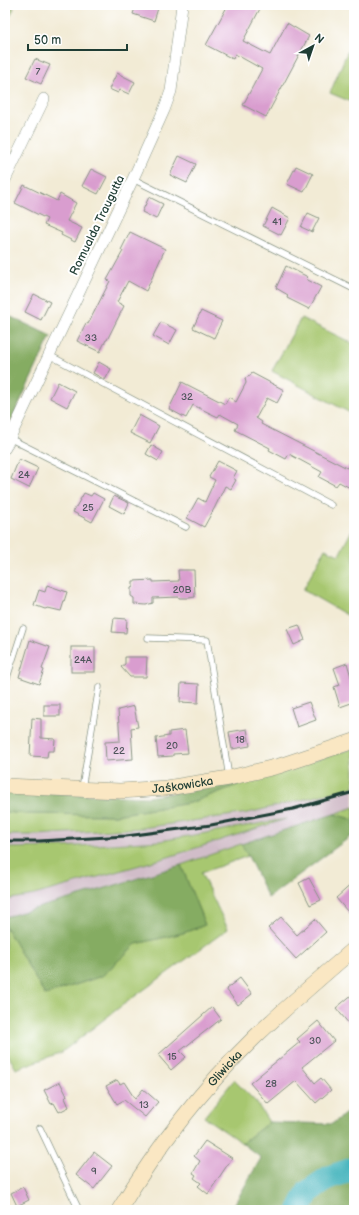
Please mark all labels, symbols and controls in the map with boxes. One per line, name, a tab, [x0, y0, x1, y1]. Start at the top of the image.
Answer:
scale bar	[28, 26, 127, 52]
north arrow	[293, 26, 333, 66]
text: N	[312, 31, 326, 46]
text: 50 m	[34, 33, 61, 48]
house number: 7	[36, 66, 41, 78]
street label: Romualda Traugutta	[67, 173, 128, 278]
house number: 41	[272, 216, 282, 228]
house number: 33	[85, 332, 97, 344]
house number: 32	[181, 391, 193, 403]
house number: 24	[18, 469, 30, 481]
house number: 25	[82, 502, 94, 514]
house number: 20B	[173, 584, 191, 596]
house number: 24A	[74, 654, 93, 666]
house number: 18	[235, 734, 245, 746]
house number: 20	[166, 740, 178, 752]
house number: 22	[113, 745, 125, 757]
street label: Jaśkowicka	[152, 774, 215, 797]
house number: 30	[309, 1035, 321, 1047]
street label: Gliwicka	[205, 1047, 246, 1090]
house number: 15	[167, 1051, 177, 1063]
house number: 28	[265, 1078, 277, 1090]
house number: 13	[139, 1099, 149, 1111]
house number: 9	[91, 1165, 97, 1177]

